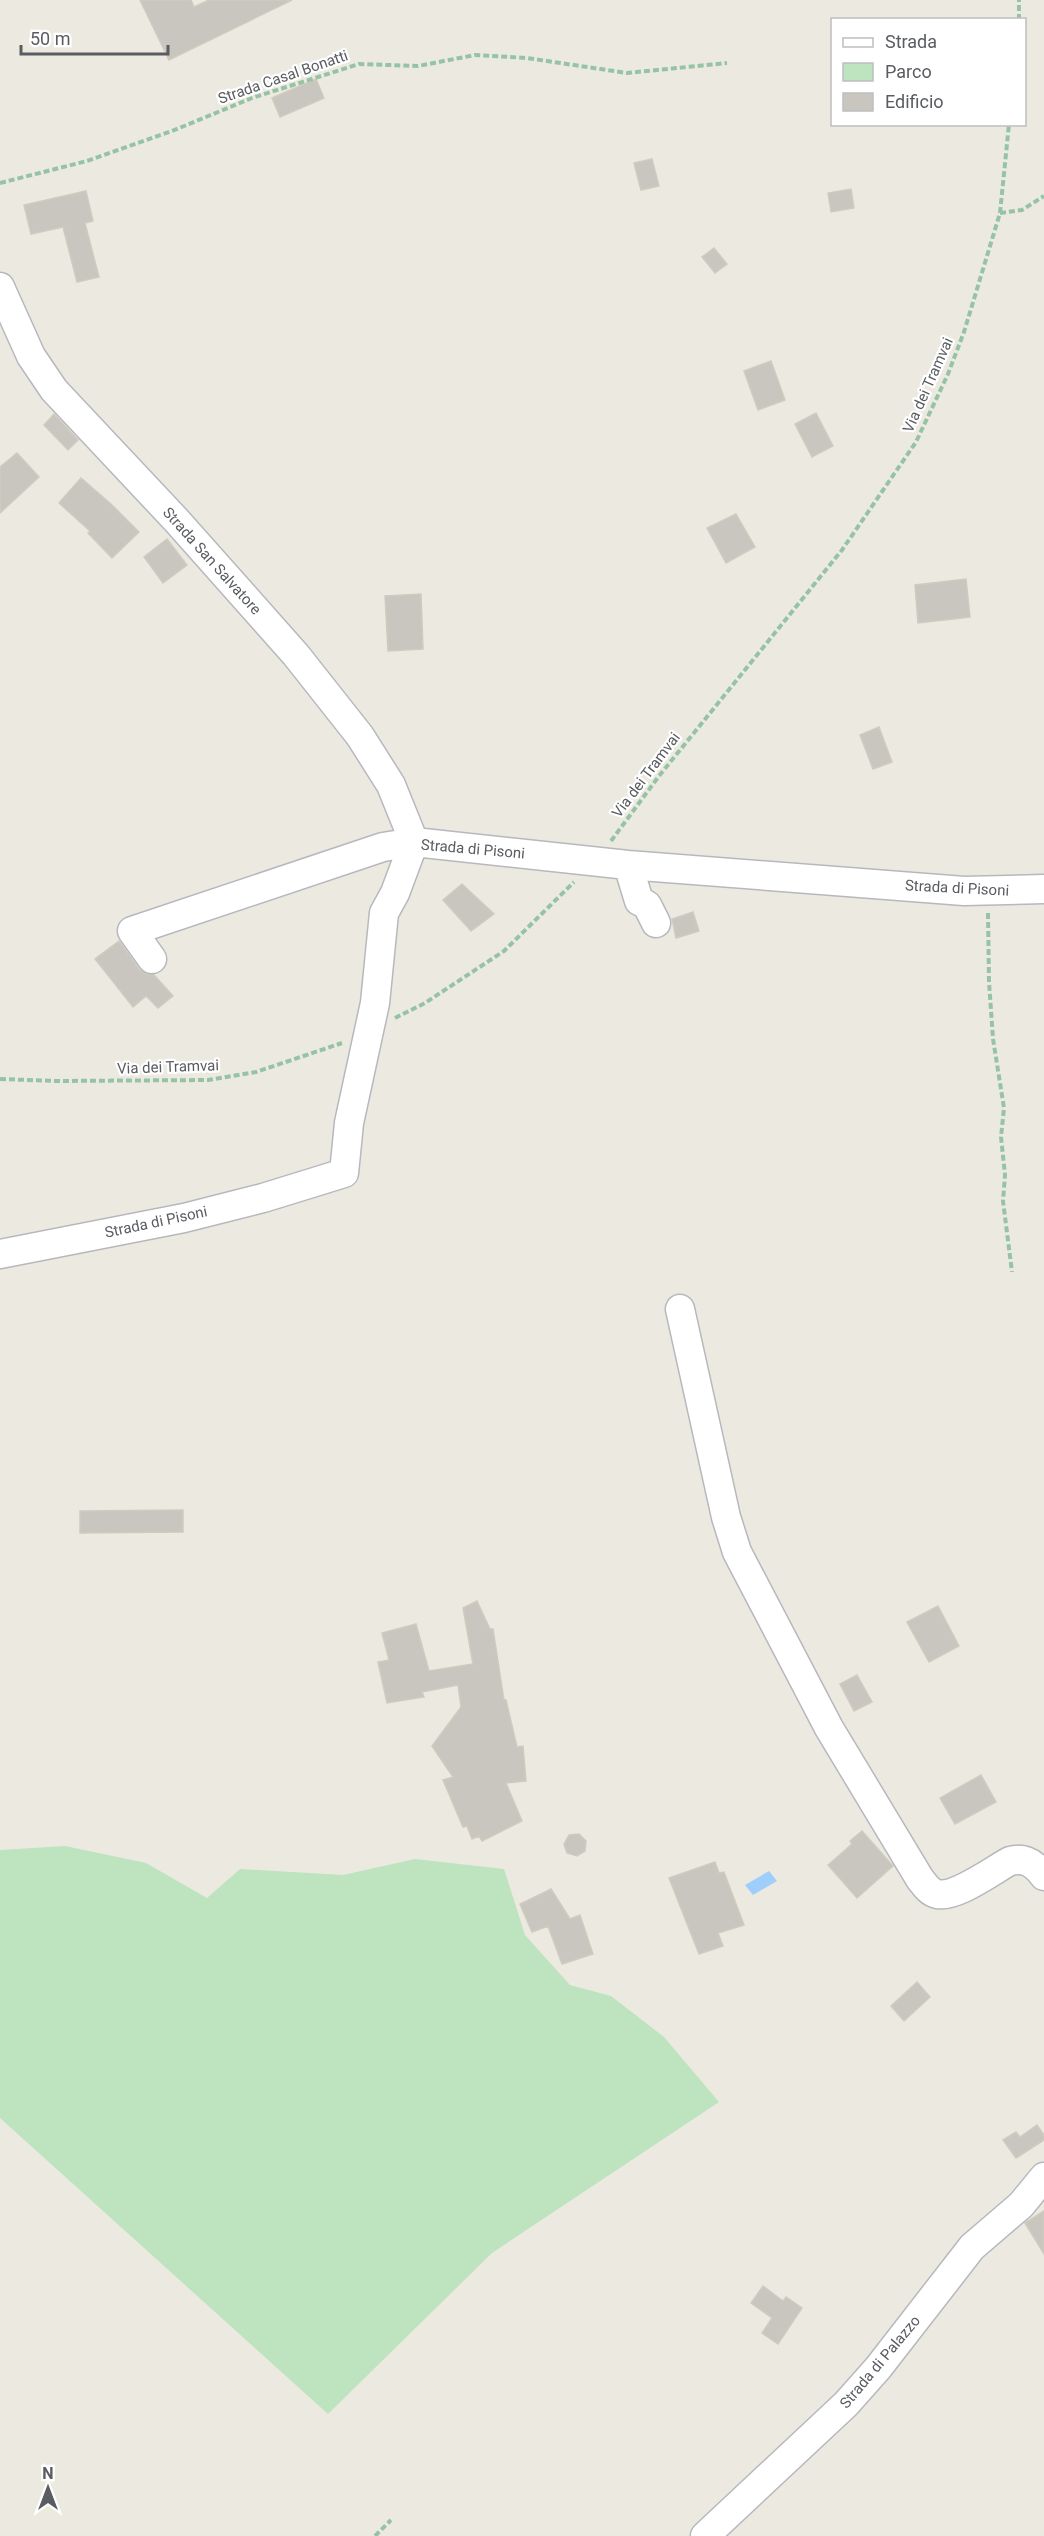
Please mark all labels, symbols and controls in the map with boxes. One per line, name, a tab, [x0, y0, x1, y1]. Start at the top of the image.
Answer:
scale bar	[21, 18, 168, 56]
legend	[831, 18, 1026, 126]
text: 50 m	[30, 28, 70, 49]
text: Strada	[885, 31, 937, 52]
street label: Strada Casal Bonatti	[216, 46, 350, 108]
text: Parco	[885, 61, 932, 82]
text: Edificio	[885, 91, 944, 112]
street label: Via dei Tramvai	[899, 335, 957, 435]
street label: Strada San Salvatore	[159, 504, 265, 618]
street label: Via dei Tramvai	[608, 729, 684, 821]
street label: Strada di Pisoni	[420, 835, 526, 863]
street label: Strada di Pisoni	[904, 876, 1010, 900]
street label: Via dei Tramvai	[117, 1056, 219, 1078]
street label: Strada di Pisoni	[103, 1202, 209, 1242]
street label: Strada di Palazzo	[836, 2312, 924, 2412]
north arrow	[18, 2458, 78, 2518]
text: N	[42, 2464, 54, 2483]

